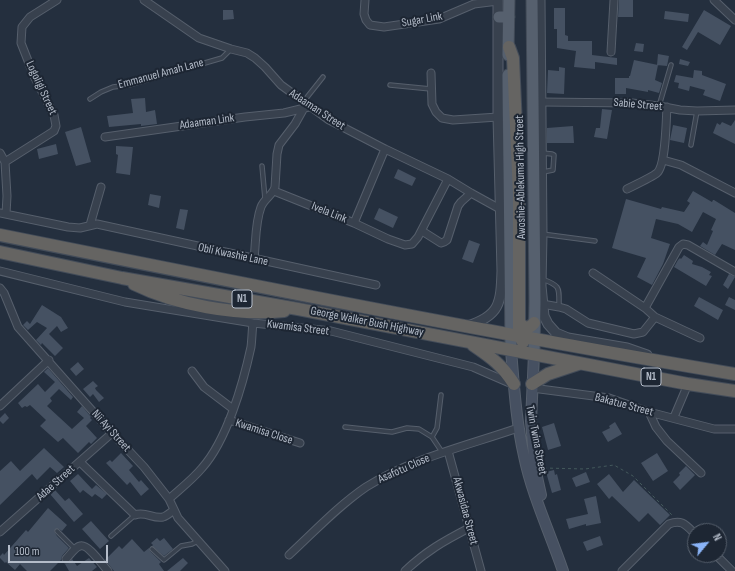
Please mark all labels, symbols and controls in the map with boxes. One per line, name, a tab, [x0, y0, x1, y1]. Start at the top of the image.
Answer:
street label: Sugar Link	[400, 9, 444, 31]
street label: Emmanuel Amah Lane	[117, 56, 205, 92]
street label: Logoligi Street	[22, 59, 60, 117]
street label: Adaaman Street	[286, 87, 348, 133]
street label: Sabie Street	[613, 96, 663, 114]
street label: Adaaman Link	[179, 111, 235, 133]
street label: Awoshie-Ablekuma High Street	[513, 115, 529, 239]
street label: Ivela Link	[309, 199, 349, 227]
street label: Obli Kwashie Lane	[197, 241, 269, 269]
road number: N1	[232, 290, 252, 308]
street label: George Walker Bush Highway	[309, 304, 425, 340]
street label: Kwamisa Street	[266, 317, 330, 339]
road number: N1	[641, 368, 661, 386]
street label: Bakatue Street	[593, 390, 655, 420]
street label: Twin Twina Street	[522, 404, 550, 476]
street label: Nii Ayi Street	[88, 407, 134, 455]
street label: Kwamisa Close	[234, 416, 294, 448]
street label: Asafotu Close	[376, 451, 432, 487]
street label: Adae Street	[34, 462, 78, 504]
street label: Akwasidae Street	[449, 476, 481, 546]
north arrow	[687, 523, 727, 563]
text: N	[710, 532, 724, 543]
scale bar	[10, 537, 110, 563]
text: 100 m	[15, 544, 40, 559]

